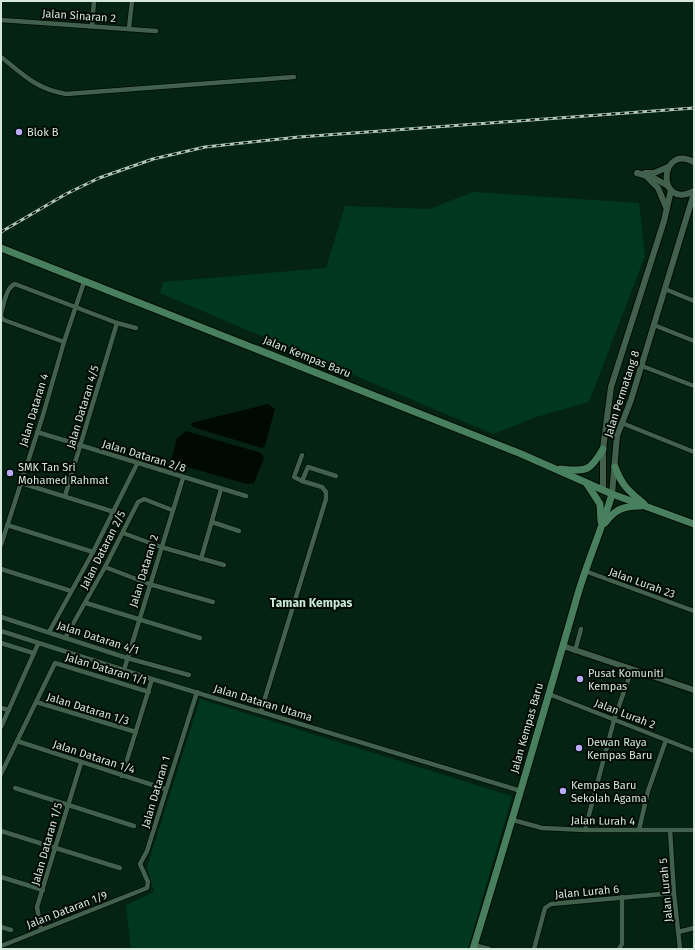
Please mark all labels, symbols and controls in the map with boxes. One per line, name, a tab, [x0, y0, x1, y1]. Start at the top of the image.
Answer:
street label: Jalan Sinaran 2	[42, 7, 116, 25]
place label: Blok B	[27, 126, 59, 139]
marker: Blok B	[14, 127, 24, 137]
street label: Jalan Kempas Baru	[261, 334, 353, 380]
street label: Jalan Permatang 8	[602, 349, 642, 439]
street label: Jalan Dataran 4/5	[64, 363, 102, 450]
street label: Jalan Dataran 4	[17, 372, 51, 448]
street label: Jalan Dataran 2/8	[101, 437, 187, 475]
place label: SMK Tan Sri Mohamed Rahmat	[18, 461, 109, 487]
marker: SMK Tan Sri Mohamed Rahmat	[5, 468, 15, 478]
street label: Jalan Dataran 2/5	[78, 508, 129, 591]
street label: Jalan Dataran 2	[127, 533, 161, 609]
street label: Jalan Lurah 23	[607, 565, 677, 601]
district label: Taman Kempas	[270, 596, 352, 610]
street label: Jalan Dataran 4/1	[55, 619, 141, 657]
street label: Jalan Dataran 1/1	[64, 650, 148, 688]
place label: Pusat Komuniti Kempas	[588, 667, 664, 693]
marker: Pusat Komuniti Kempas	[575, 674, 585, 684]
street label: Jalan Kempas Baru	[508, 681, 546, 775]
street label: Jalan Dataran Utama	[212, 682, 314, 724]
street label: Jalan Dataran 1/3	[45, 690, 131, 728]
street label: Jalan Lurah 2	[593, 696, 657, 732]
place label: Dewan Raya Kempas Baru	[587, 736, 652, 762]
street label: Jalan Dataran 1/4	[51, 738, 137, 776]
marker: Dewan Raya Kempas Baru	[574, 743, 584, 753]
street label: Jalan Dataran 1	[139, 754, 173, 830]
place label: Kempas Baru Sekolah Agama	[571, 779, 647, 805]
marker: Kempas Baru Sekolah Agama	[558, 786, 568, 796]
street label: Jalan Dataran 1/5	[29, 801, 65, 887]
street label: Jalan Lurah 4	[571, 814, 636, 828]
street label: Jalan Lurah 5	[657, 857, 675, 923]
street label: Jalan Lurah 6	[554, 883, 620, 901]
street label: Jalan Dataran 1/9	[25, 889, 109, 931]

